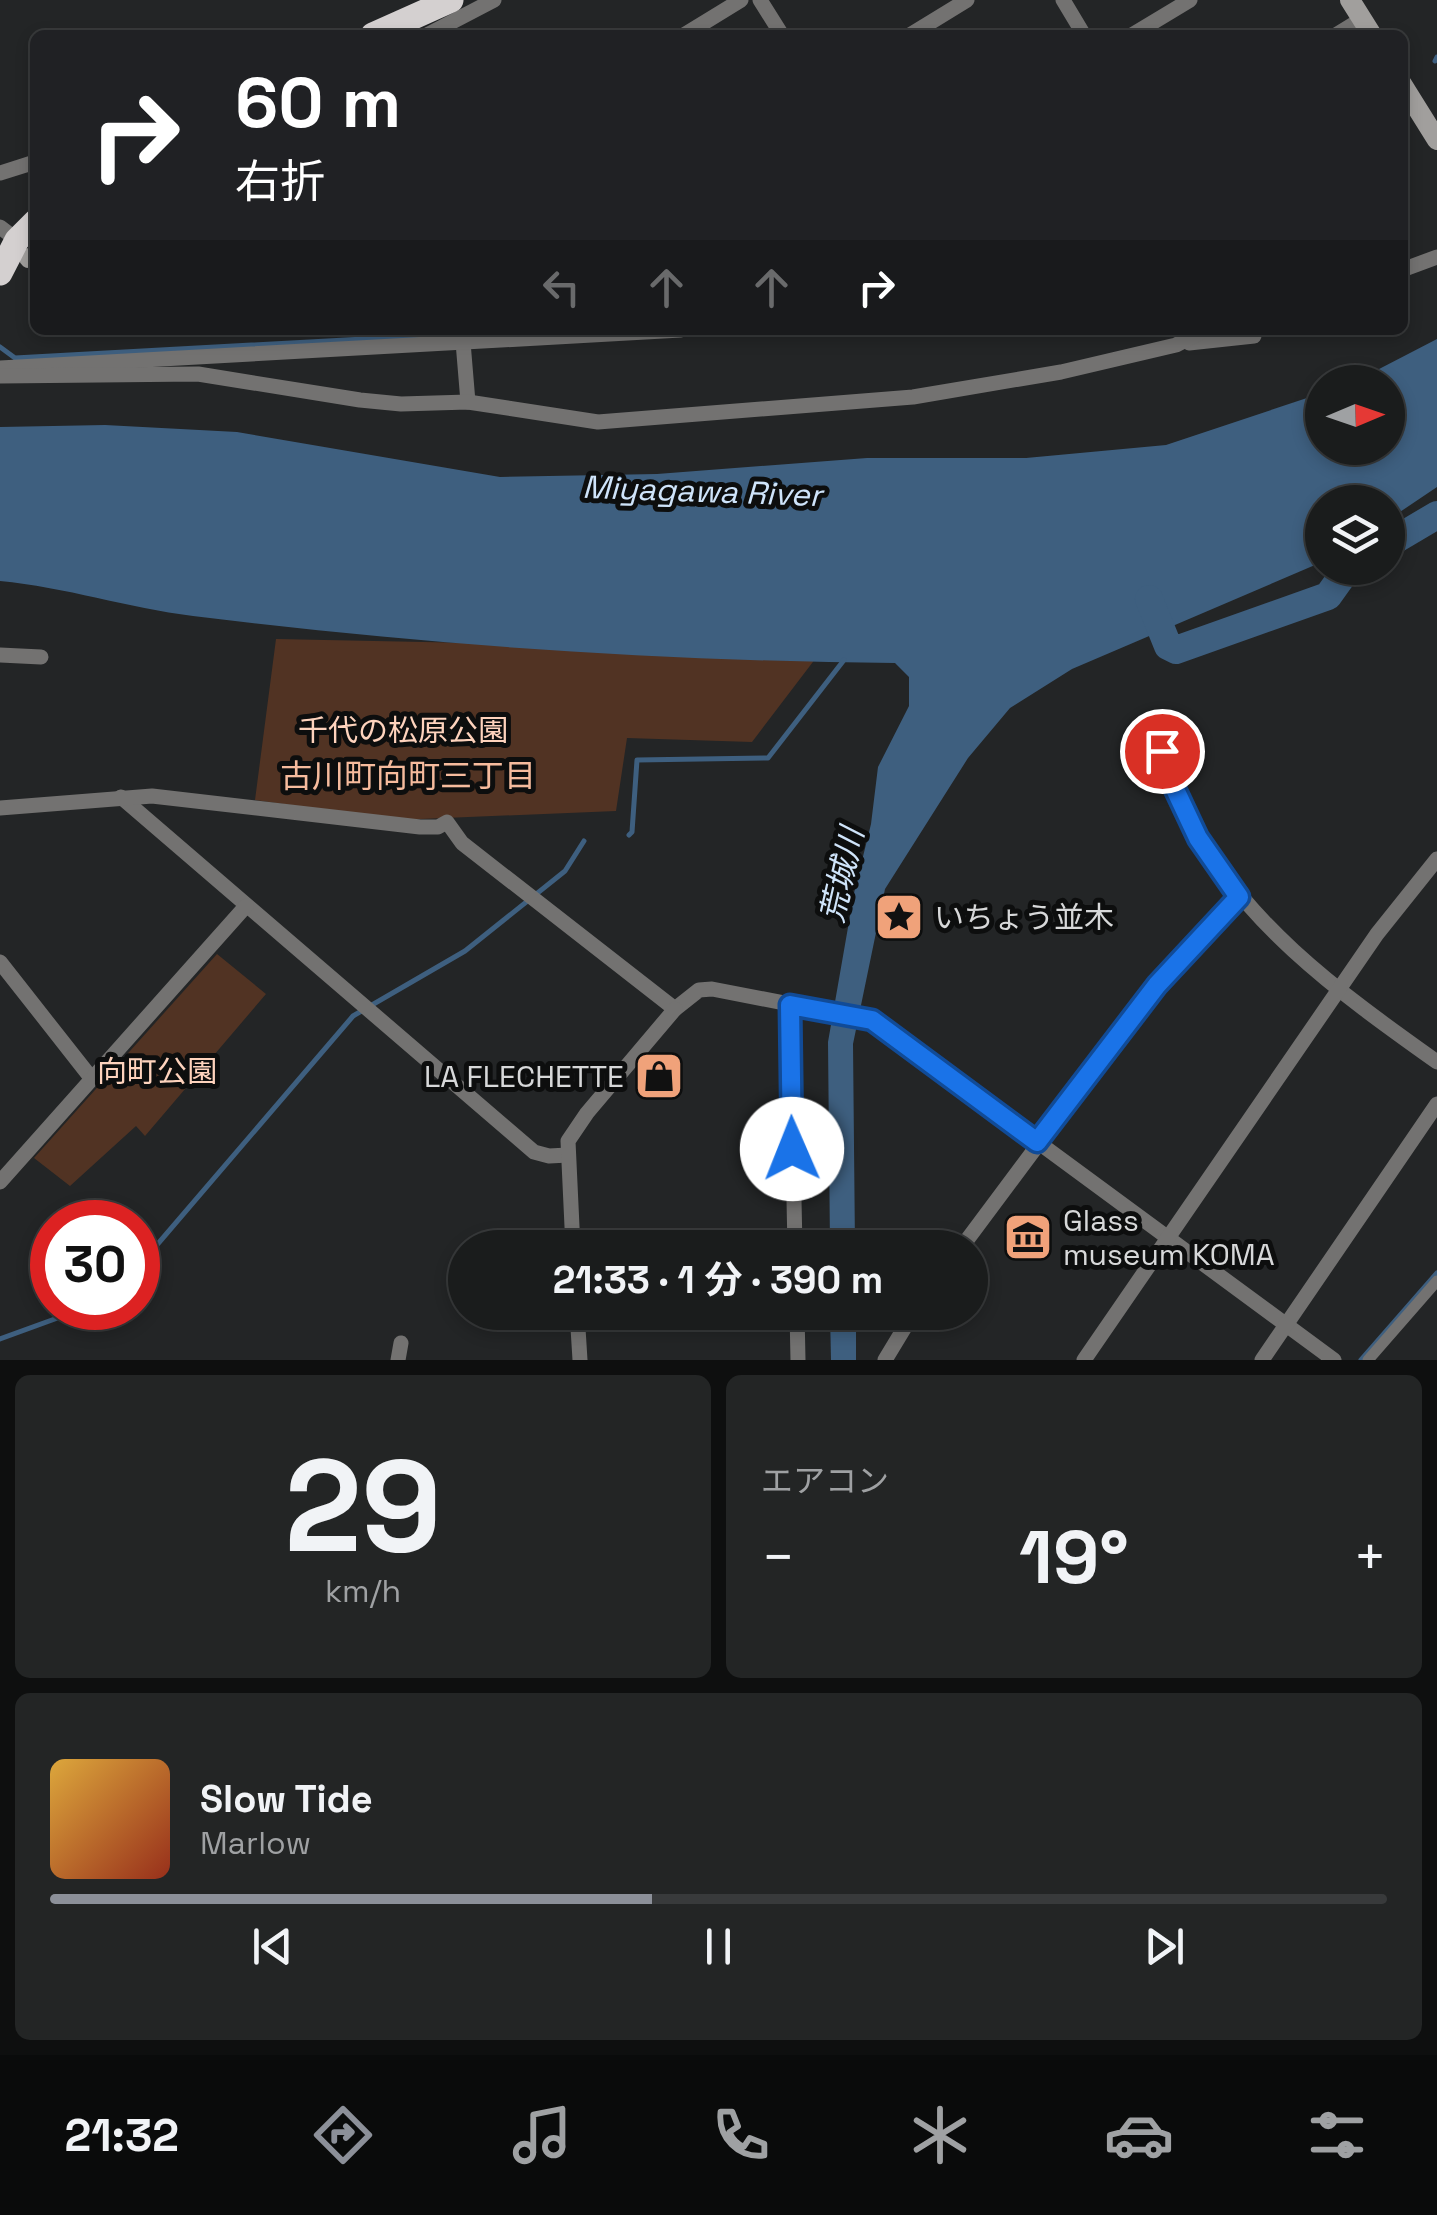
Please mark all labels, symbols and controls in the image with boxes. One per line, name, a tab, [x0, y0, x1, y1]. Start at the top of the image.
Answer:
text: 60 m	[235, 58, 401, 147]
icon: right	[70, 70, 200, 200]
text: 右折	[235, 153, 325, 210]
icon: left	[534, 260, 589, 315]
icon: ahead	[639, 260, 694, 315]
icon: ahead	[744, 260, 799, 315]
icon: right	[849, 260, 904, 315]
north arrow	[1305, 365, 1405, 465]
map controls	[1305, 365, 1405, 585]
water label: Miyagawa River	[582, 467, 825, 515]
button: layers	[1305, 485, 1405, 585]
pin	[1120, 709, 1205, 794]
park label: 千代の松原公園	[298, 711, 508, 750]
icon: arrive	[1135, 724, 1190, 779]
district label: 古川町向町三丁目	[280, 756, 536, 796]
water label: 荒城川	[812, 821, 873, 926]
place icon: いちょう並木	[873, 891, 925, 943]
place label: いちょう並木	[934, 898, 1114, 937]
shop icon: LA FLECHETTE	[633, 1050, 685, 1102]
park label: 向町公園	[97, 1052, 217, 1091]
place label: LA FLECHETTE	[424, 1057, 624, 1096]
position arrow	[740, 1097, 844, 1201]
speed limit sign: 30	[30, 1200, 160, 1330]
place label: Glass museum KOMA	[1063, 1201, 1275, 1274]
museum icon: Glass museum KOMA	[1002, 1211, 1054, 1263]
text: 21:33 · 1 分 · 390 m	[553, 1256, 883, 1304]
text: 29	[284, 1423, 442, 1589]
text: エアコン	[761, 1461, 889, 1501]
text: 19°	[1019, 1509, 1129, 1605]
text: −	[761, 1522, 795, 1592]
text: +	[1353, 1522, 1387, 1592]
text: km/h	[325, 1571, 401, 1611]
text: Slow Tide	[200, 1775, 373, 1823]
text: Marlow	[200, 1823, 311, 1863]
icon: previous	[245, 1919, 300, 1974]
icon: pause	[691, 1919, 746, 1974]
icon: next	[1137, 1919, 1192, 1974]
icon: directions	[308, 2100, 378, 2170]
icon: music	[507, 2100, 577, 2170]
icon: phone	[706, 2100, 776, 2170]
icon: climate	[905, 2100, 975, 2170]
icon: car	[1104, 2100, 1174, 2170]
icon: filters	[1302, 2100, 1372, 2170]
text: 21:32	[64, 2107, 179, 2164]

